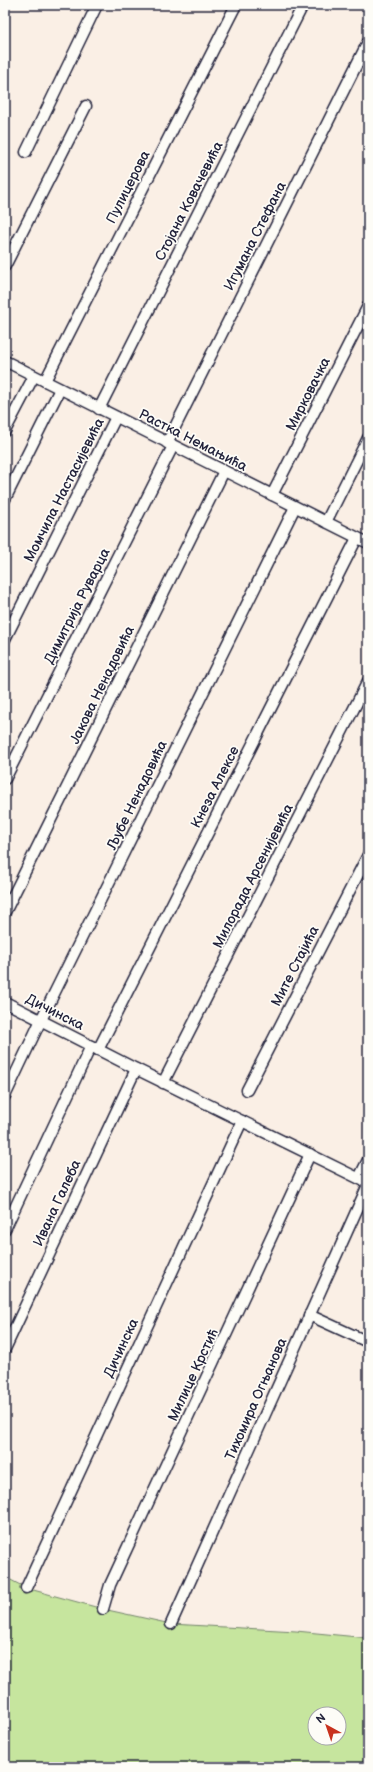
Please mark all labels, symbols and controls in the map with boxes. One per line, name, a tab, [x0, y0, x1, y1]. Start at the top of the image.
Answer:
street label: Стојана Ковачевића	[151, 138, 227, 264]
street label: Пулицерова	[102, 147, 154, 226]
street label: Игумана Стефана	[220, 178, 290, 293]
street label: Мирковачка	[282, 354, 334, 434]
street label: Растка Немањића	[136, 405, 251, 475]
street label: Момчила Настасијевића	[20, 414, 108, 565]
street label: Димитрија Руварца	[40, 545, 114, 667]
street label: Јакова Ненадовића	[66, 622, 138, 747]
street label: Љубе Ненадовића	[103, 737, 171, 853]
street label: Кнеза Алексе	[187, 743, 243, 831]
street label: Милорада Арсенијевића	[209, 800, 297, 951]
street label: Мите Стајића	[267, 922, 323, 1009]
street label: Дичинска	[23, 990, 88, 1034]
street label: Ивана Галеба	[30, 1156, 85, 1249]
street label: Дичинска	[100, 1315, 142, 1380]
street label: Милице Крстић	[164, 1326, 222, 1424]
street label: Тихомира Огњанова	[221, 1335, 291, 1463]
north arrow	[307, 1706, 347, 1746]
text: N	[314, 1711, 328, 1726]

